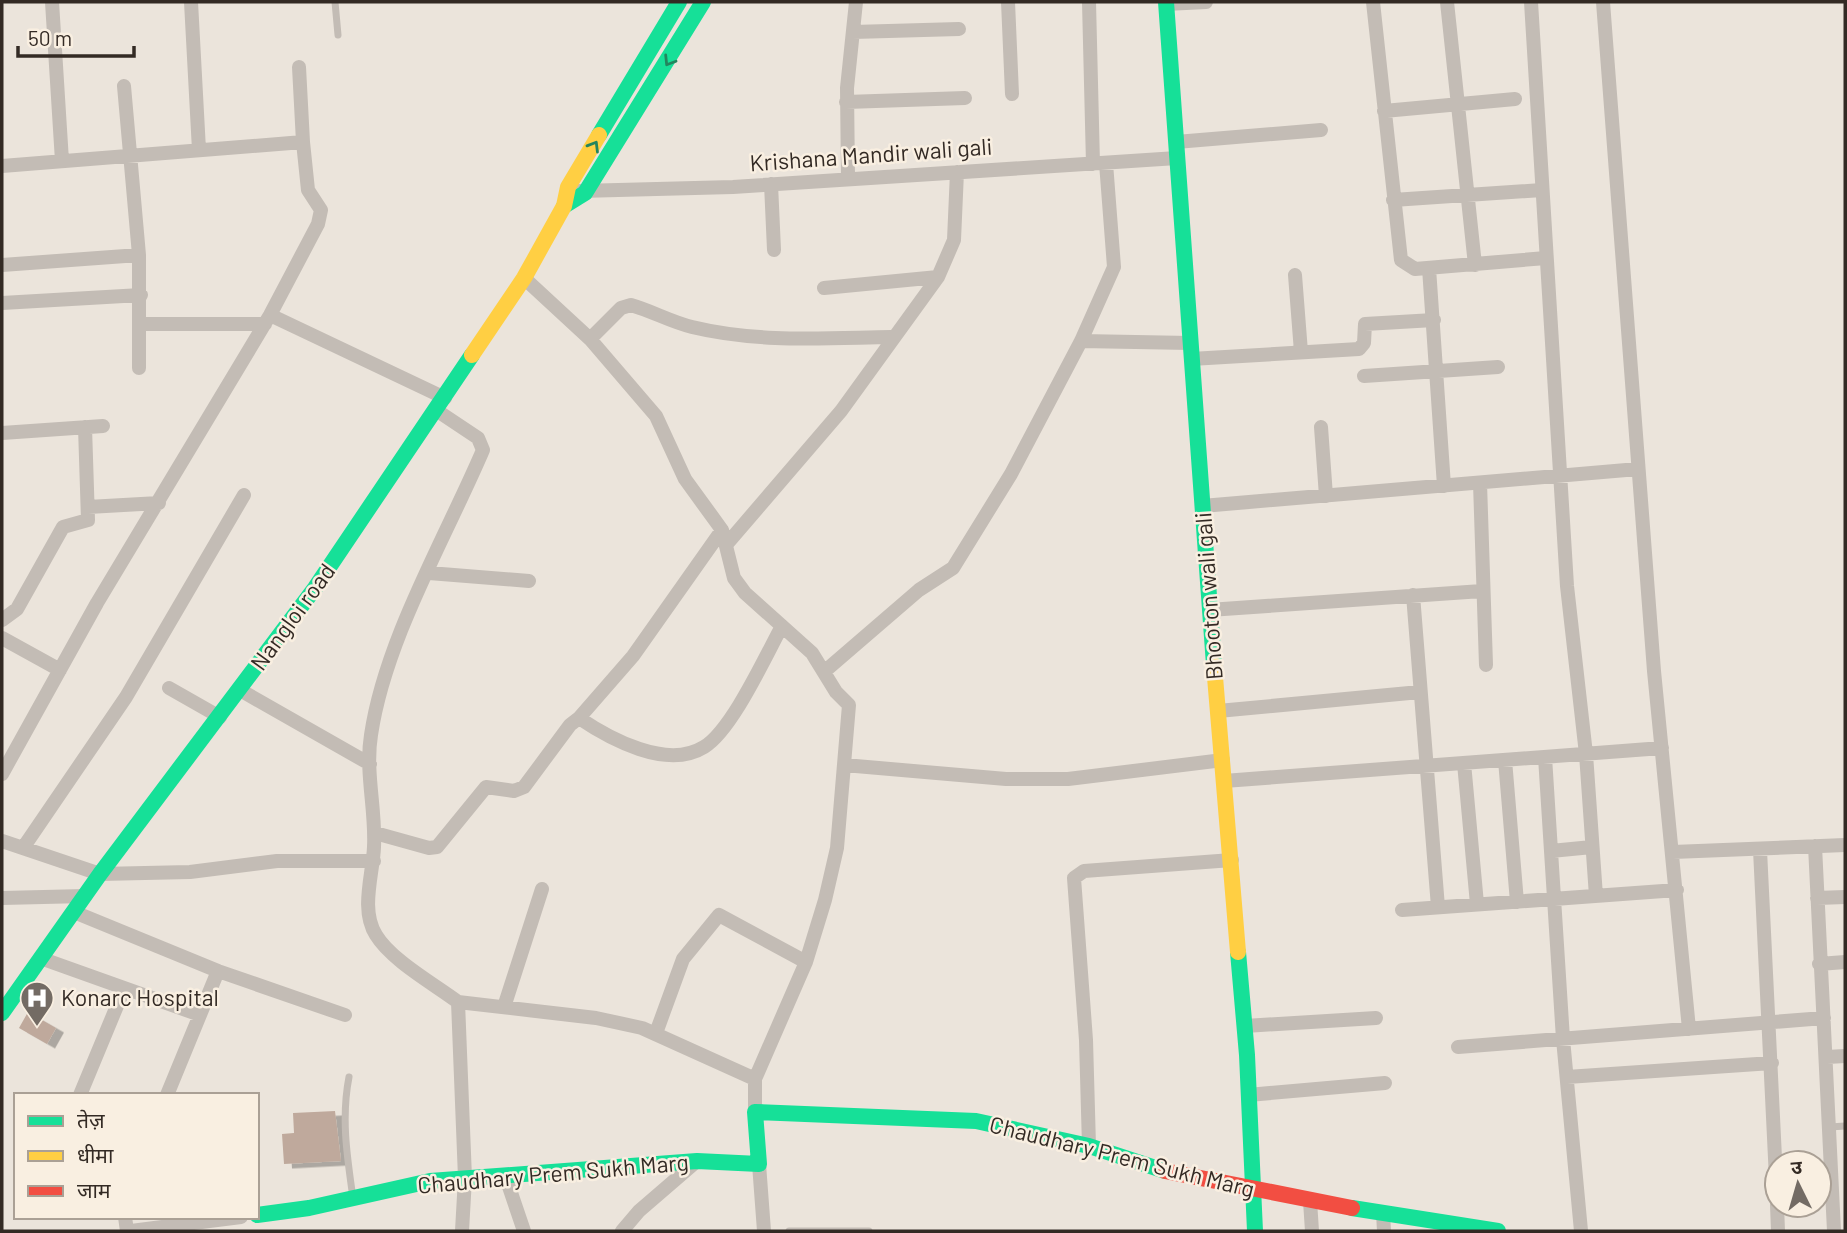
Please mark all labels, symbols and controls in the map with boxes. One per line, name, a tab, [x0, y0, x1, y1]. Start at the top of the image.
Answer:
scale bar	[18, 14, 133, 58]
text: 50 m	[28, 25, 72, 50]
one-way arrow	[664, 53, 677, 66]
street label: Krishana Mandir wali gali	[749, 132, 993, 176]
one-way arrow	[585, 140, 598, 153]
street label: Bhooton wali gali	[1188, 511, 1228, 681]
street label: Nangloi road	[244, 557, 340, 675]
hospital icon: Konarc Hospital	[18, 979, 56, 1028]
place label: Konarc Hospital	[61, 983, 219, 1011]
legend	[14, 1093, 259, 1219]
text: तेज़	[77, 1107, 105, 1132]
street label: Chaudhary Prem Sukh Marg	[987, 1110, 1258, 1203]
text: धीमा	[77, 1142, 114, 1167]
street label: Chaudhary Prem Sukh Marg	[416, 1147, 690, 1199]
north arrow	[1763, 1149, 1833, 1219]
text: उ	[1790, 1155, 1804, 1179]
text: जाम	[77, 1177, 111, 1202]

